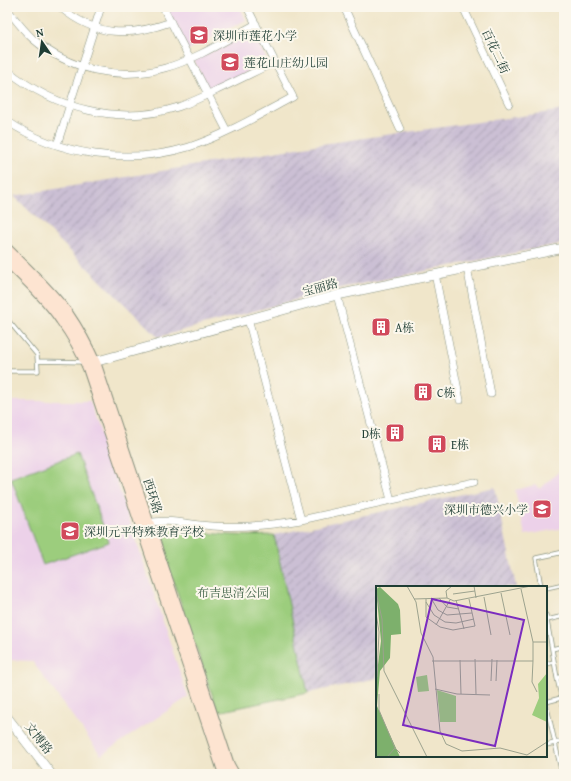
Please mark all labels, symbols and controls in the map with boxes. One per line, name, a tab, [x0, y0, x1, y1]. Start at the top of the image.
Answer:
north arrow	[22, 22, 62, 62]
text: N	[34, 23, 46, 41]
school or university icon: 深圳市莲花小学	[188, 24, 210, 46]
street label: 百花二街	[478, 26, 514, 77]
place label: 深圳市莲花小学	[213, 27, 297, 44]
school or university icon: 莲花山庄幼儿园	[219, 51, 241, 73]
place label: 莲花山庄幼儿园	[244, 54, 328, 71]
street label: 宝丽路	[300, 274, 340, 300]
building icon: A栋	[370, 316, 392, 338]
place label: A栋	[395, 319, 414, 336]
building icon: C栋	[412, 381, 434, 403]
place label: C栋	[437, 384, 456, 401]
building icon: D栋	[384, 422, 406, 444]
place label: D栋	[362, 425, 381, 442]
building icon: E栋	[426, 433, 448, 455]
place label: E栋	[451, 436, 469, 453]
street label: 西环路	[139, 476, 167, 516]
school or university icon: 深圳市德兴小学	[531, 498, 553, 520]
place label: 深圳市德兴小学	[444, 501, 528, 518]
school or university icon: 深圳元平特殊教育学校	[59, 520, 81, 542]
place label: 深圳元平特殊教育学校	[84, 523, 204, 540]
park label: 布吉思清公园	[197, 584, 269, 601]
inset map	[376, 586, 547, 757]
street label: 文博路	[21, 719, 57, 757]

